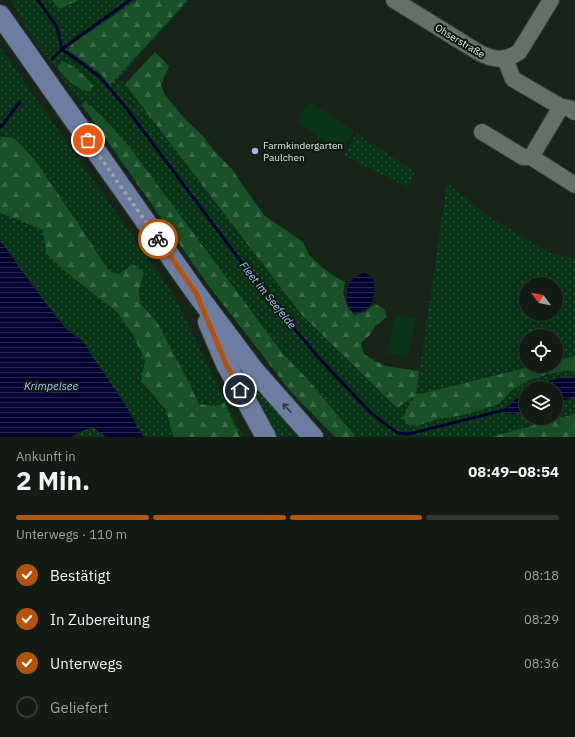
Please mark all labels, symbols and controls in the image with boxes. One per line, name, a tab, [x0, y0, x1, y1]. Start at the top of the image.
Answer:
street label: Ohserstraße	[433, 21, 488, 61]
pin	[71, 123, 105, 157]
icon: bag	[77, 129, 99, 151]
place label: Farmkindergarten Paulchen	[263, 139, 343, 164]
marker: Farmkindergarten Paulchen	[250, 146, 260, 156]
courier	[138, 219, 178, 259]
icon: bike	[147, 228, 169, 250]
water label: Fleet im Seefelde	[237, 259, 300, 332]
north arrow	[519, 277, 563, 321]
map controls	[519, 277, 563, 425]
button: locate	[519, 329, 563, 373]
pin	[223, 373, 257, 407]
water label: Krimpelsee	[24, 379, 78, 393]
icon: home	[229, 379, 251, 401]
button: layers	[519, 381, 563, 425]
one-way arrow	[282, 403, 292, 413]
text: Ankunft in	[16, 448, 76, 465]
text: 08:49–08:54	[468, 462, 559, 481]
text: 2 Min.	[16, 463, 90, 497]
text: Unterwegs · 110 m	[16, 526, 127, 543]
icon: check	[16, 564, 38, 586]
text: Bestätigt	[50, 566, 111, 585]
text: 08:18	[524, 567, 559, 584]
icon: check	[16, 608, 38, 630]
text: In Zubereitung	[50, 610, 150, 629]
text: 08:29	[524, 611, 559, 628]
icon: check	[16, 652, 38, 674]
text: Unterwegs	[50, 654, 123, 673]
text: 08:36	[524, 655, 559, 672]
text: Geliefert	[50, 698, 109, 717]

